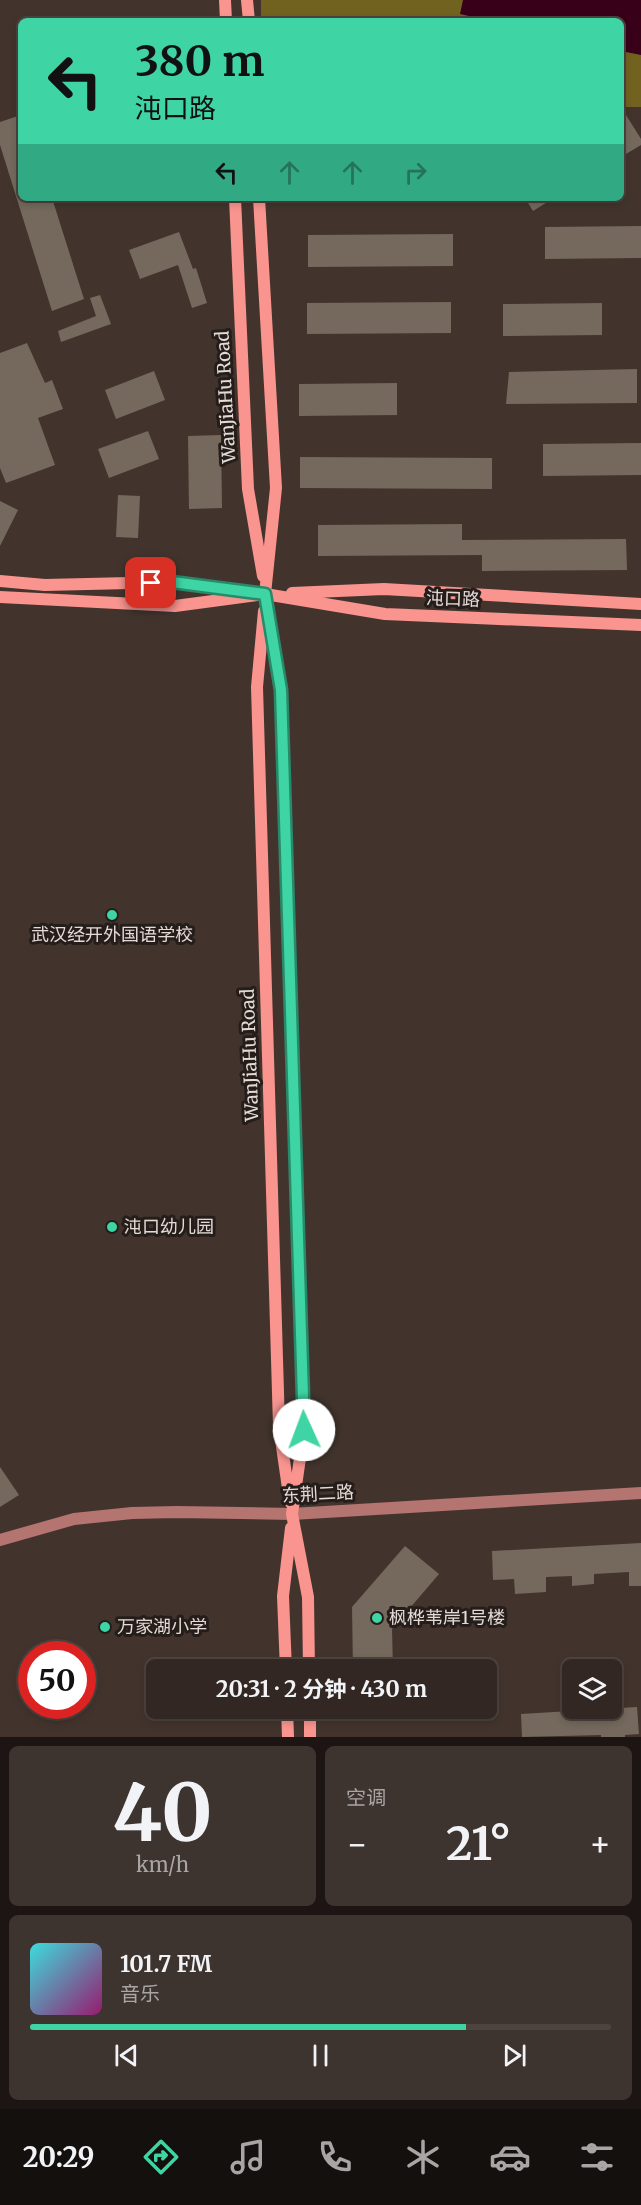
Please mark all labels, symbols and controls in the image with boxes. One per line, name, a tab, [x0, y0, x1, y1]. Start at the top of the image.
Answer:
text: 380 m	[135, 35, 264, 87]
icon: left	[36, 42, 114, 120]
text: 沌口路	[135, 91, 216, 125]
icon: left	[210, 156, 243, 189]
icon: ahead	[273, 156, 306, 189]
icon: ahead	[336, 156, 369, 189]
icon: right	[399, 156, 432, 189]
street label: WanJiaHu Road	[211, 330, 241, 465]
pin	[125, 557, 176, 608]
icon: arrive	[134, 566, 167, 599]
street label: 沌口路	[426, 586, 480, 611]
marker: 武汉经开外国语学校	[105, 908, 119, 922]
place label: 武汉经开外国语学校	[31, 923, 193, 946]
street label: WanJiaHu Road	[236, 988, 263, 1123]
place label: 沌口幼儿园	[124, 1215, 214, 1238]
marker: 沌口幼儿园	[105, 1220, 119, 1234]
position arrow	[272, 1398, 336, 1462]
street label: 东荆二路	[281, 1480, 355, 1507]
place label: 枫桦苇岸1号楼	[389, 1606, 505, 1629]
marker: 枫桦苇岸1号楼	[370, 1611, 384, 1625]
place label: 万家湖小学	[117, 1615, 207, 1638]
marker: 万家湖小学	[98, 1620, 112, 1634]
speed limit sign: 50	[18, 1641, 96, 1719]
map controls	[562, 1659, 622, 1719]
button: layers	[562, 1659, 622, 1719]
text: 20:31 · 2 分钟 · 430 m	[216, 1675, 427, 1703]
text: 40	[112, 1764, 213, 1862]
text: 空调	[346, 1785, 386, 1810]
text: 21°	[446, 1816, 511, 1872]
text: −	[346, 1824, 368, 1865]
text: +	[589, 1824, 611, 1865]
text: km/h	[136, 1852, 189, 1877]
text: 101.7 FM	[120, 1950, 212, 1978]
text: 音乐	[120, 1981, 160, 2006]
icon: previous	[110, 2039, 143, 2072]
icon: pause	[304, 2039, 337, 2072]
icon: next	[498, 2039, 531, 2072]
icon: directions	[140, 2136, 182, 2178]
icon: music	[227, 2136, 269, 2178]
icon: phone	[314, 2136, 356, 2178]
icon: climate	[402, 2136, 444, 2178]
icon: car	[489, 2136, 531, 2178]
icon: filters	[576, 2136, 618, 2178]
text: 20:29	[23, 2140, 94, 2174]

